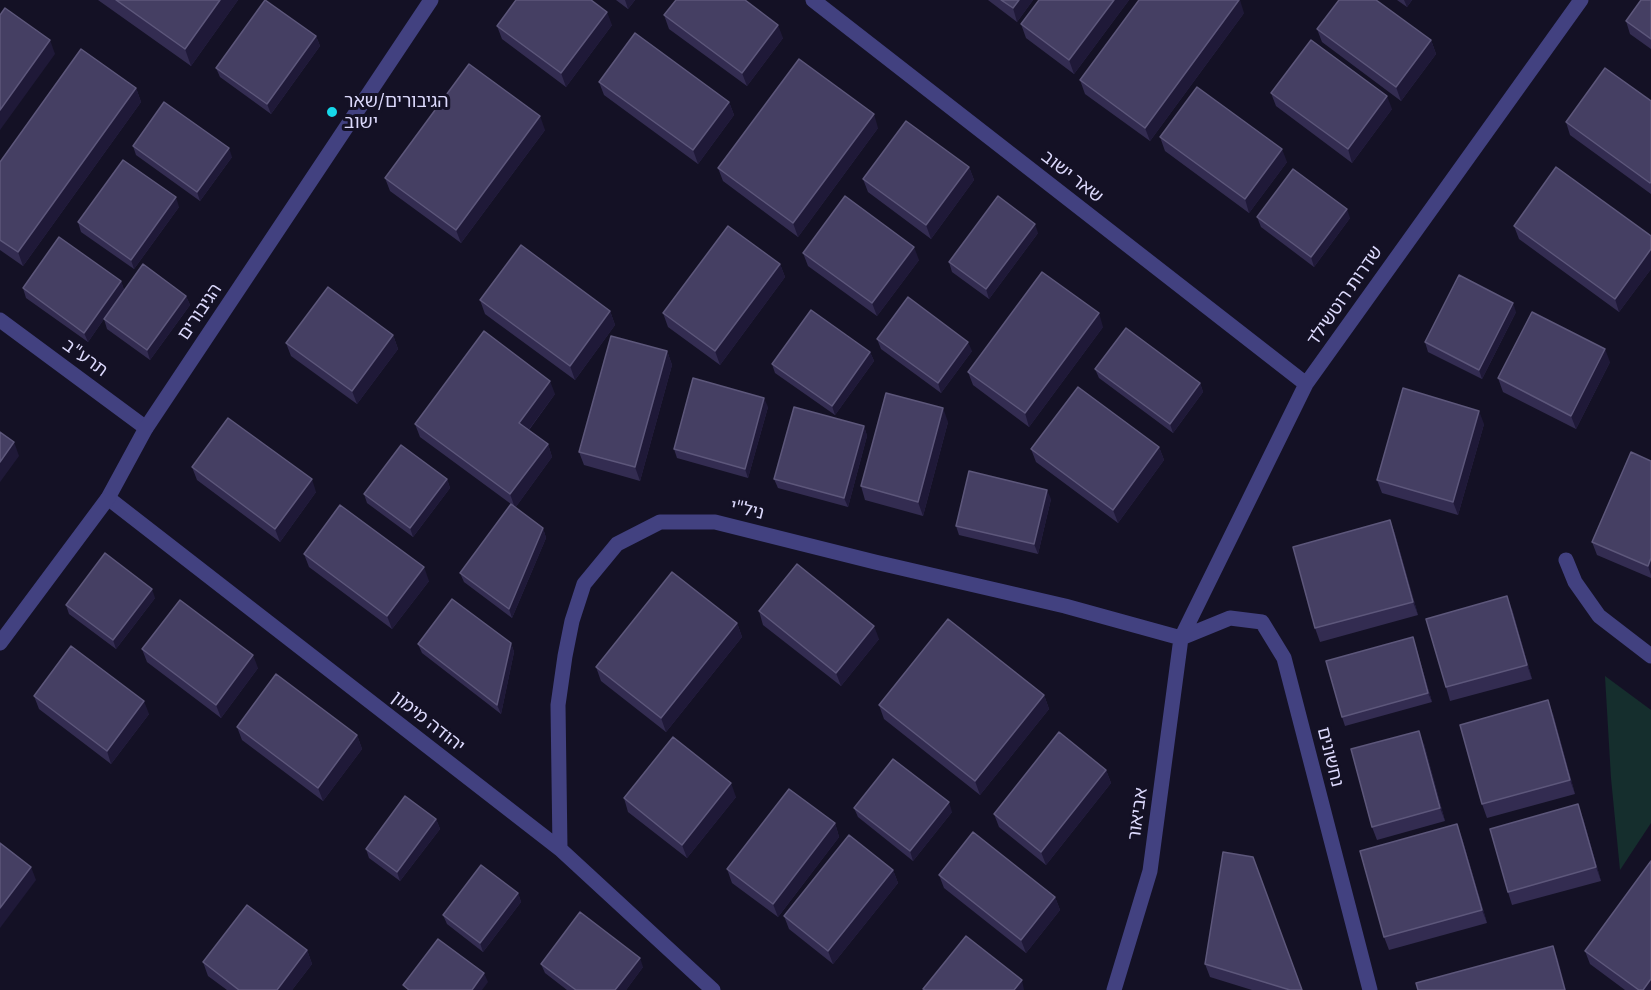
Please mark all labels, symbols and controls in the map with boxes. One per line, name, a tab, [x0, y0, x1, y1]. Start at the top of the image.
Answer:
place label: הגיבורים/שאר ישוב	[344, 91, 448, 134]
marker: הגיבורים/שאר ישוב	[325, 105, 339, 119]
street label: שאר ישוב	[1037, 146, 1107, 208]
street label: שדרות רוטשילד	[1303, 242, 1387, 350]
street label: הגיבורים	[173, 280, 227, 344]
street label: תרע"ב	[58, 334, 112, 382]
street label: ניל"י	[728, 495, 766, 525]
street label: יהודה מימון	[387, 687, 469, 757]
street label: נחשונים	[1312, 725, 1348, 789]
street label: אביאור	[1124, 786, 1152, 842]

